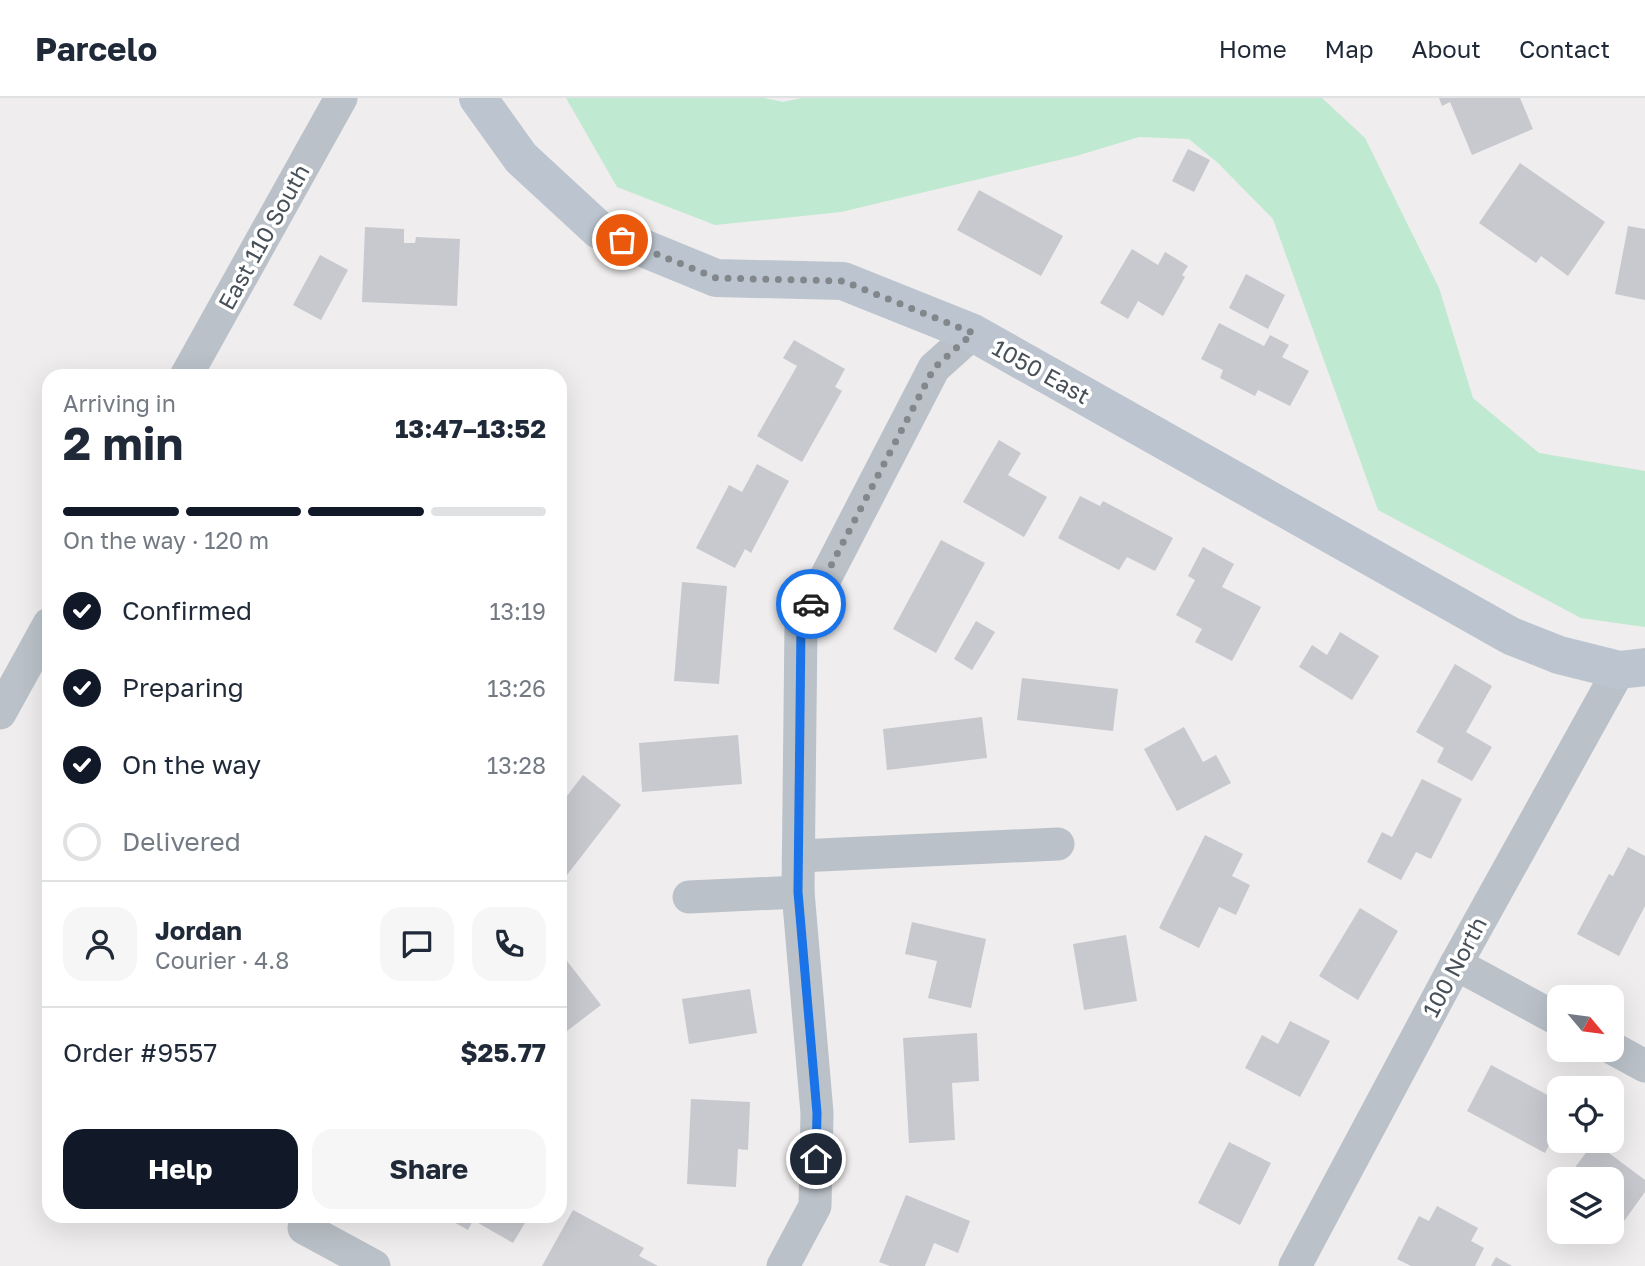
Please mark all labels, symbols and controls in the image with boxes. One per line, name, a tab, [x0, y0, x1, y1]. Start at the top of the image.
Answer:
text: Parcelo	[35, 29, 157, 68]
text: Home	[1219, 34, 1287, 63]
text: Map	[1325, 34, 1374, 63]
text: About	[1412, 34, 1481, 63]
text: Contact	[1519, 34, 1610, 63]
street label: East 110 South	[212, 159, 315, 314]
pin	[592, 210, 652, 270]
icon: bag	[603, 221, 641, 259]
street label: 1050 East	[988, 333, 1095, 409]
text: Arriving in	[63, 389, 176, 417]
text: 13:47–13:52	[395, 413, 546, 444]
text: 2 min	[63, 415, 183, 470]
text: On the way · 120 m	[63, 526, 269, 554]
courier	[776, 569, 846, 639]
icon: car	[792, 585, 830, 623]
icon: check	[63, 592, 101, 630]
text: Confirmed	[122, 595, 252, 626]
text: 13:19	[489, 597, 546, 625]
icon: check	[63, 669, 101, 707]
text: Preparing	[122, 672, 244, 703]
text: 13:26	[487, 674, 546, 702]
icon: check	[63, 746, 101, 784]
text: On the way	[122, 749, 261, 780]
text: 13:28	[487, 751, 546, 779]
text: Delivered	[122, 826, 241, 857]
button: person	[63, 907, 137, 981]
button: chat	[380, 907, 454, 981]
button: phone	[472, 907, 546, 981]
street label: 100 North	[1416, 912, 1492, 1021]
text: Jordan	[155, 915, 242, 946]
text: Courier · 4.8	[155, 946, 289, 974]
north arrow	[1547, 985, 1624, 1062]
map controls	[1547, 985, 1624, 1244]
text: Order #9557	[63, 1037, 217, 1068]
text: $25.77	[460, 1037, 546, 1068]
button: locate	[1547, 1076, 1624, 1153]
button: Help	[63, 1129, 298, 1209]
button: Share	[312, 1129, 546, 1209]
pin	[786, 1129, 846, 1189]
icon: home	[797, 1140, 835, 1178]
button: layers	[1547, 1167, 1624, 1244]

